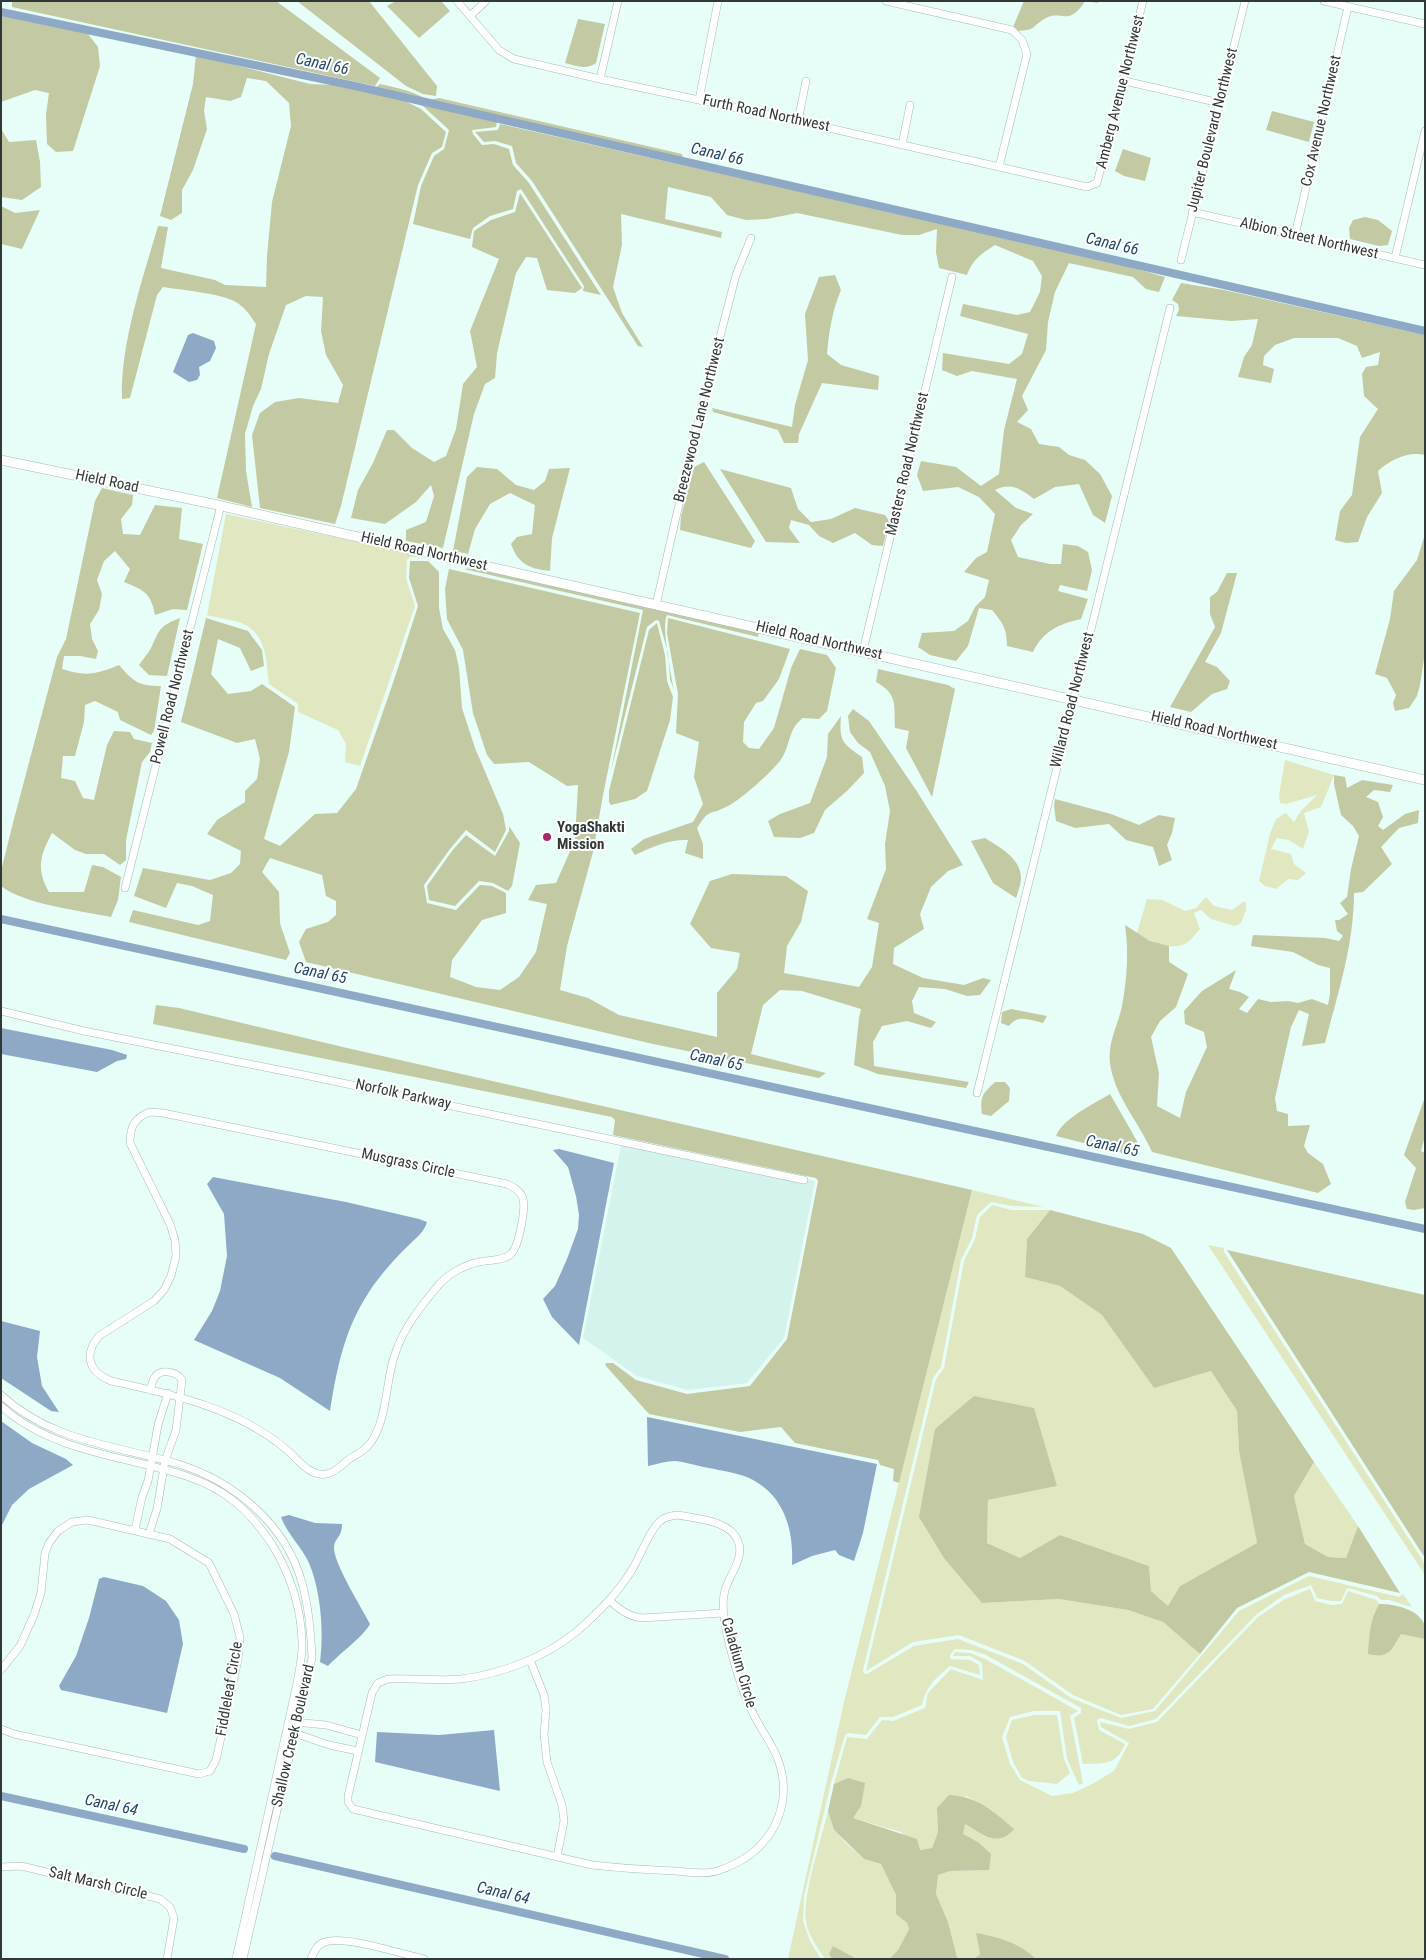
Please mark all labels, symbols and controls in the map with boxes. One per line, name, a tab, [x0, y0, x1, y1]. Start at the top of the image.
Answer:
street label: Amberg Avenue Northwest	[1093, 13, 1149, 171]
street label: Jupiter Boulevard Northwest	[1184, 46, 1242, 214]
water label: Canal 66	[294, 50, 350, 80]
street label: Cox Avenue Northwest	[1298, 54, 1346, 188]
street label: Furth Road Northwest	[701, 92, 831, 136]
water label: Canal 66	[689, 140, 745, 170]
street label: Albion Street Northwest	[1238, 214, 1380, 264]
water label: Canal 66	[1084, 230, 1140, 260]
street label: Breezewood Lane Northwest	[671, 336, 729, 504]
street label: Masters Road Northwest	[883, 390, 933, 538]
street label: Hield Road	[74, 467, 140, 497]
street label: Hield Road Northwest	[359, 529, 489, 575]
street label: Hield Road Northwest	[754, 618, 884, 664]
street label: Powell Road Northwest	[148, 628, 198, 766]
street label: Willard Road Northwest	[1047, 630, 1099, 770]
street label: Hield Road Northwest	[1149, 708, 1279, 754]
place label: YogaShakti Mission	[557, 819, 625, 854]
marker: YogaShakti Mission	[541, 831, 553, 843]
water label: Canal 65	[292, 959, 348, 989]
water label: Canal 65	[688, 1046, 744, 1076]
street label: Norfolk Parkway	[354, 1076, 452, 1114]
water label: Canal 65	[1084, 1132, 1140, 1162]
street label: Musgrass Circle	[360, 1145, 456, 1183]
street label: Caladium Circle	[717, 1616, 759, 1710]
street label: Fiddleleaf Circle	[213, 1640, 247, 1738]
street label: Shallow Creek Boulevard	[269, 1663, 319, 1809]
water label: Canal 64	[83, 1791, 139, 1821]
street label: Salt Marsh Circle	[47, 1864, 149, 1904]
water label: Canal 64	[475, 1879, 531, 1909]

